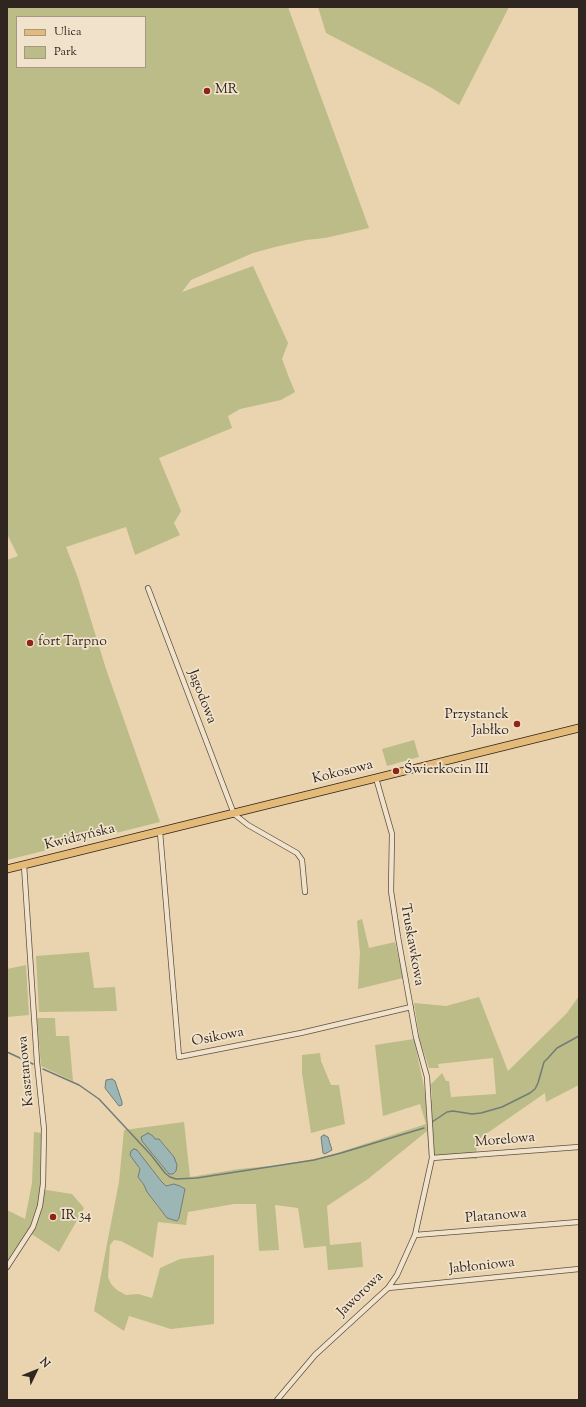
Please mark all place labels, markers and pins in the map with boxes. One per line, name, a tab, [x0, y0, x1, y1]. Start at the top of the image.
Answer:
place label: MR	[215, 83, 238, 99]
marker: MR	[202, 86, 212, 96]
place label: fort Tarpno	[38, 635, 107, 651]
marker: fort Tarpno	[25, 638, 35, 648]
place label: Przystanek Jabłko	[445, 708, 509, 740]
marker: Przystanek Jabłko	[512, 719, 522, 729]
place label: Świerkocin III	[404, 763, 489, 779]
marker: Świerkocin III	[391, 766, 401, 776]
place label: IR 34	[61, 1209, 91, 1225]
marker: IR 34	[48, 1212, 58, 1222]

